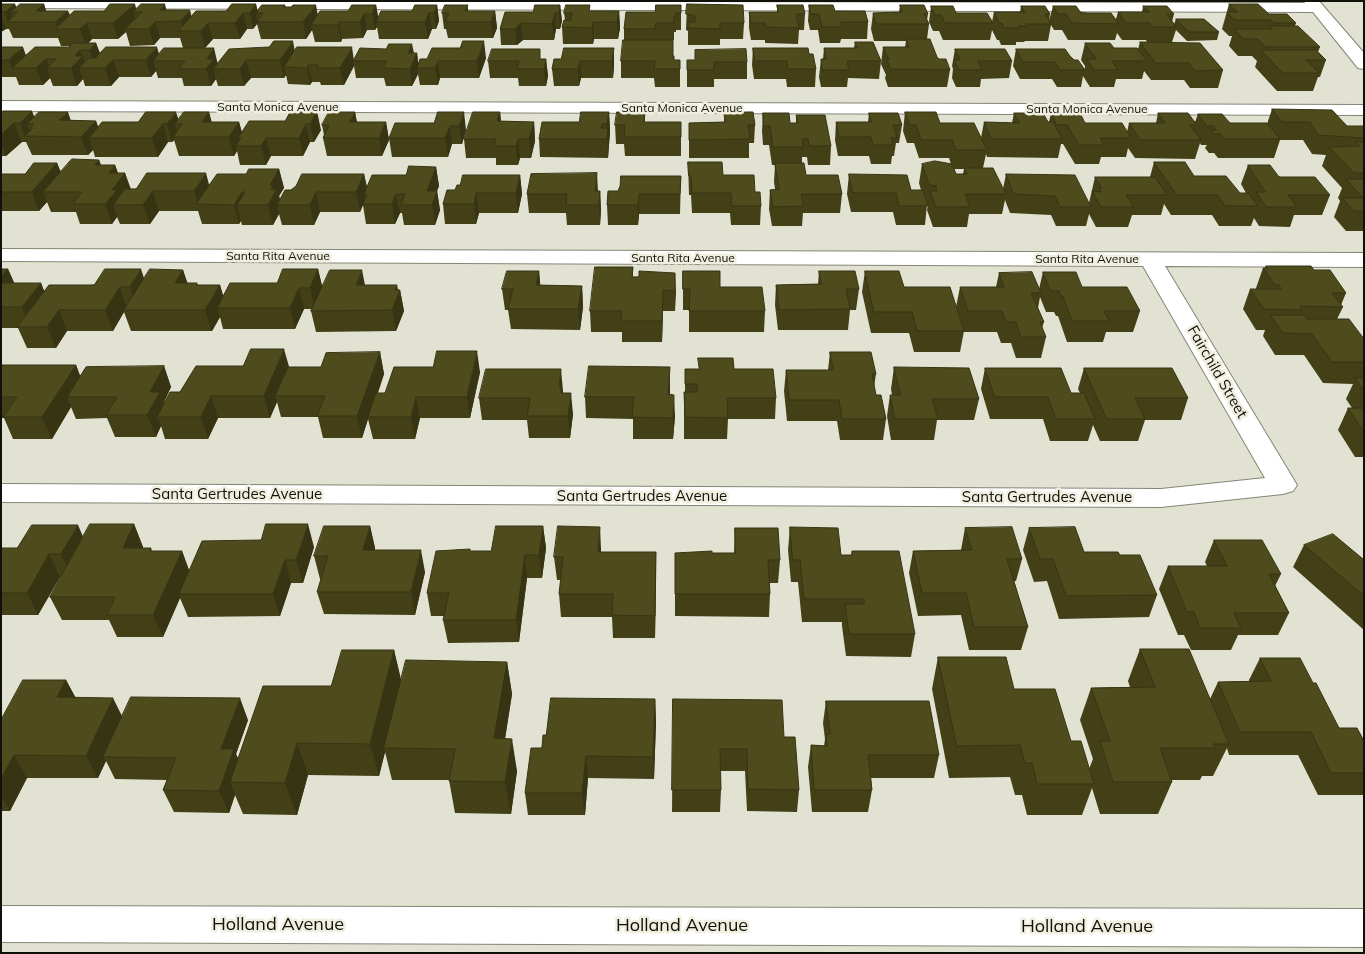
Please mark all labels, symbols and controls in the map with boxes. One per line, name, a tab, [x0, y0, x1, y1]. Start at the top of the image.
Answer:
street label: Santa Monica Avenue	[217, 100, 339, 114]
street label: Santa Monica Avenue	[621, 101, 743, 115]
street label: Santa Monica Avenue	[1026, 102, 1148, 116]
street label: Santa Rita Avenue	[226, 249, 330, 263]
street label: Santa Rita Avenue	[631, 251, 735, 265]
street label: Santa Rita Avenue	[1035, 252, 1139, 266]
street label: Fairchild Street	[1183, 323, 1251, 421]
street label: Santa Gertrudes Avenue	[152, 485, 322, 503]
street label: Santa Gertrudes Avenue	[557, 487, 727, 505]
street label: Santa Gertrudes Avenue	[962, 488, 1132, 506]
street label: Holland Avenue	[212, 914, 344, 936]
street label: Holland Avenue	[616, 915, 748, 937]
street label: Holland Avenue	[1021, 916, 1153, 938]

